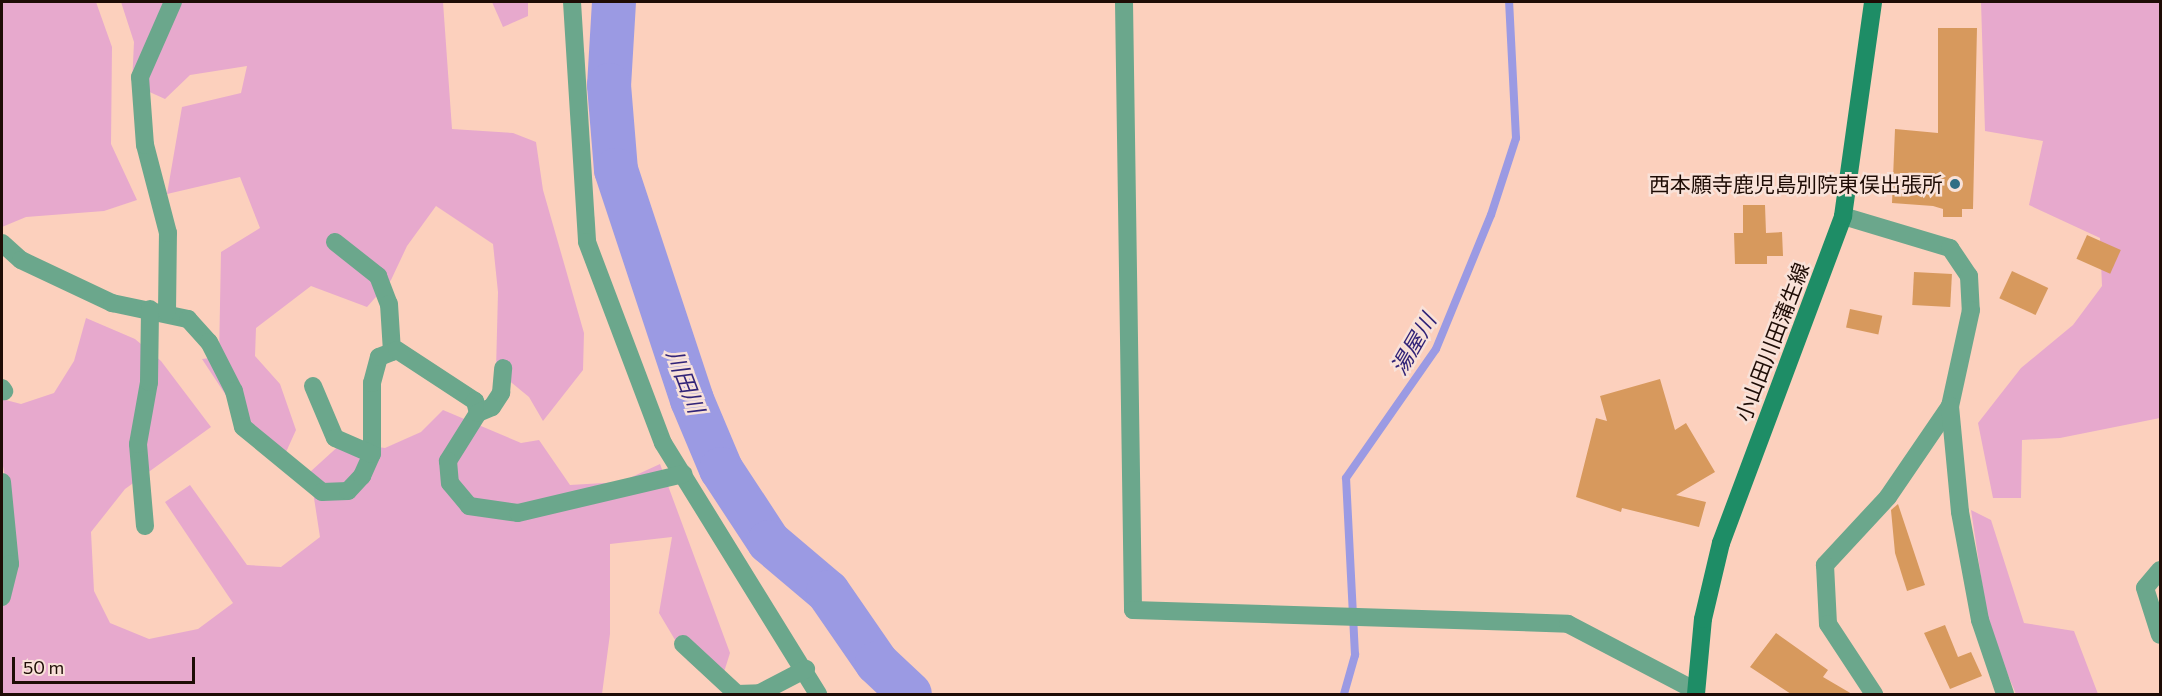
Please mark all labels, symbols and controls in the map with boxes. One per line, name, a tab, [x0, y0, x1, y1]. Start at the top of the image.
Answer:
place label: 西本願寺鹿児島別院東俣出張所	[1649, 171, 1943, 197]
marker: 西本願寺鹿児島別院東俣出張所	[1948, 177, 1962, 191]
street label: 小山田川田蒲生線	[1730, 259, 1814, 425]
water label: 湯屋川	[1385, 309, 1441, 379]
water label: 川田川	[662, 345, 710, 417]
scale bar	[15, 645, 198, 683]
text: 50 m	[23, 656, 64, 678]

